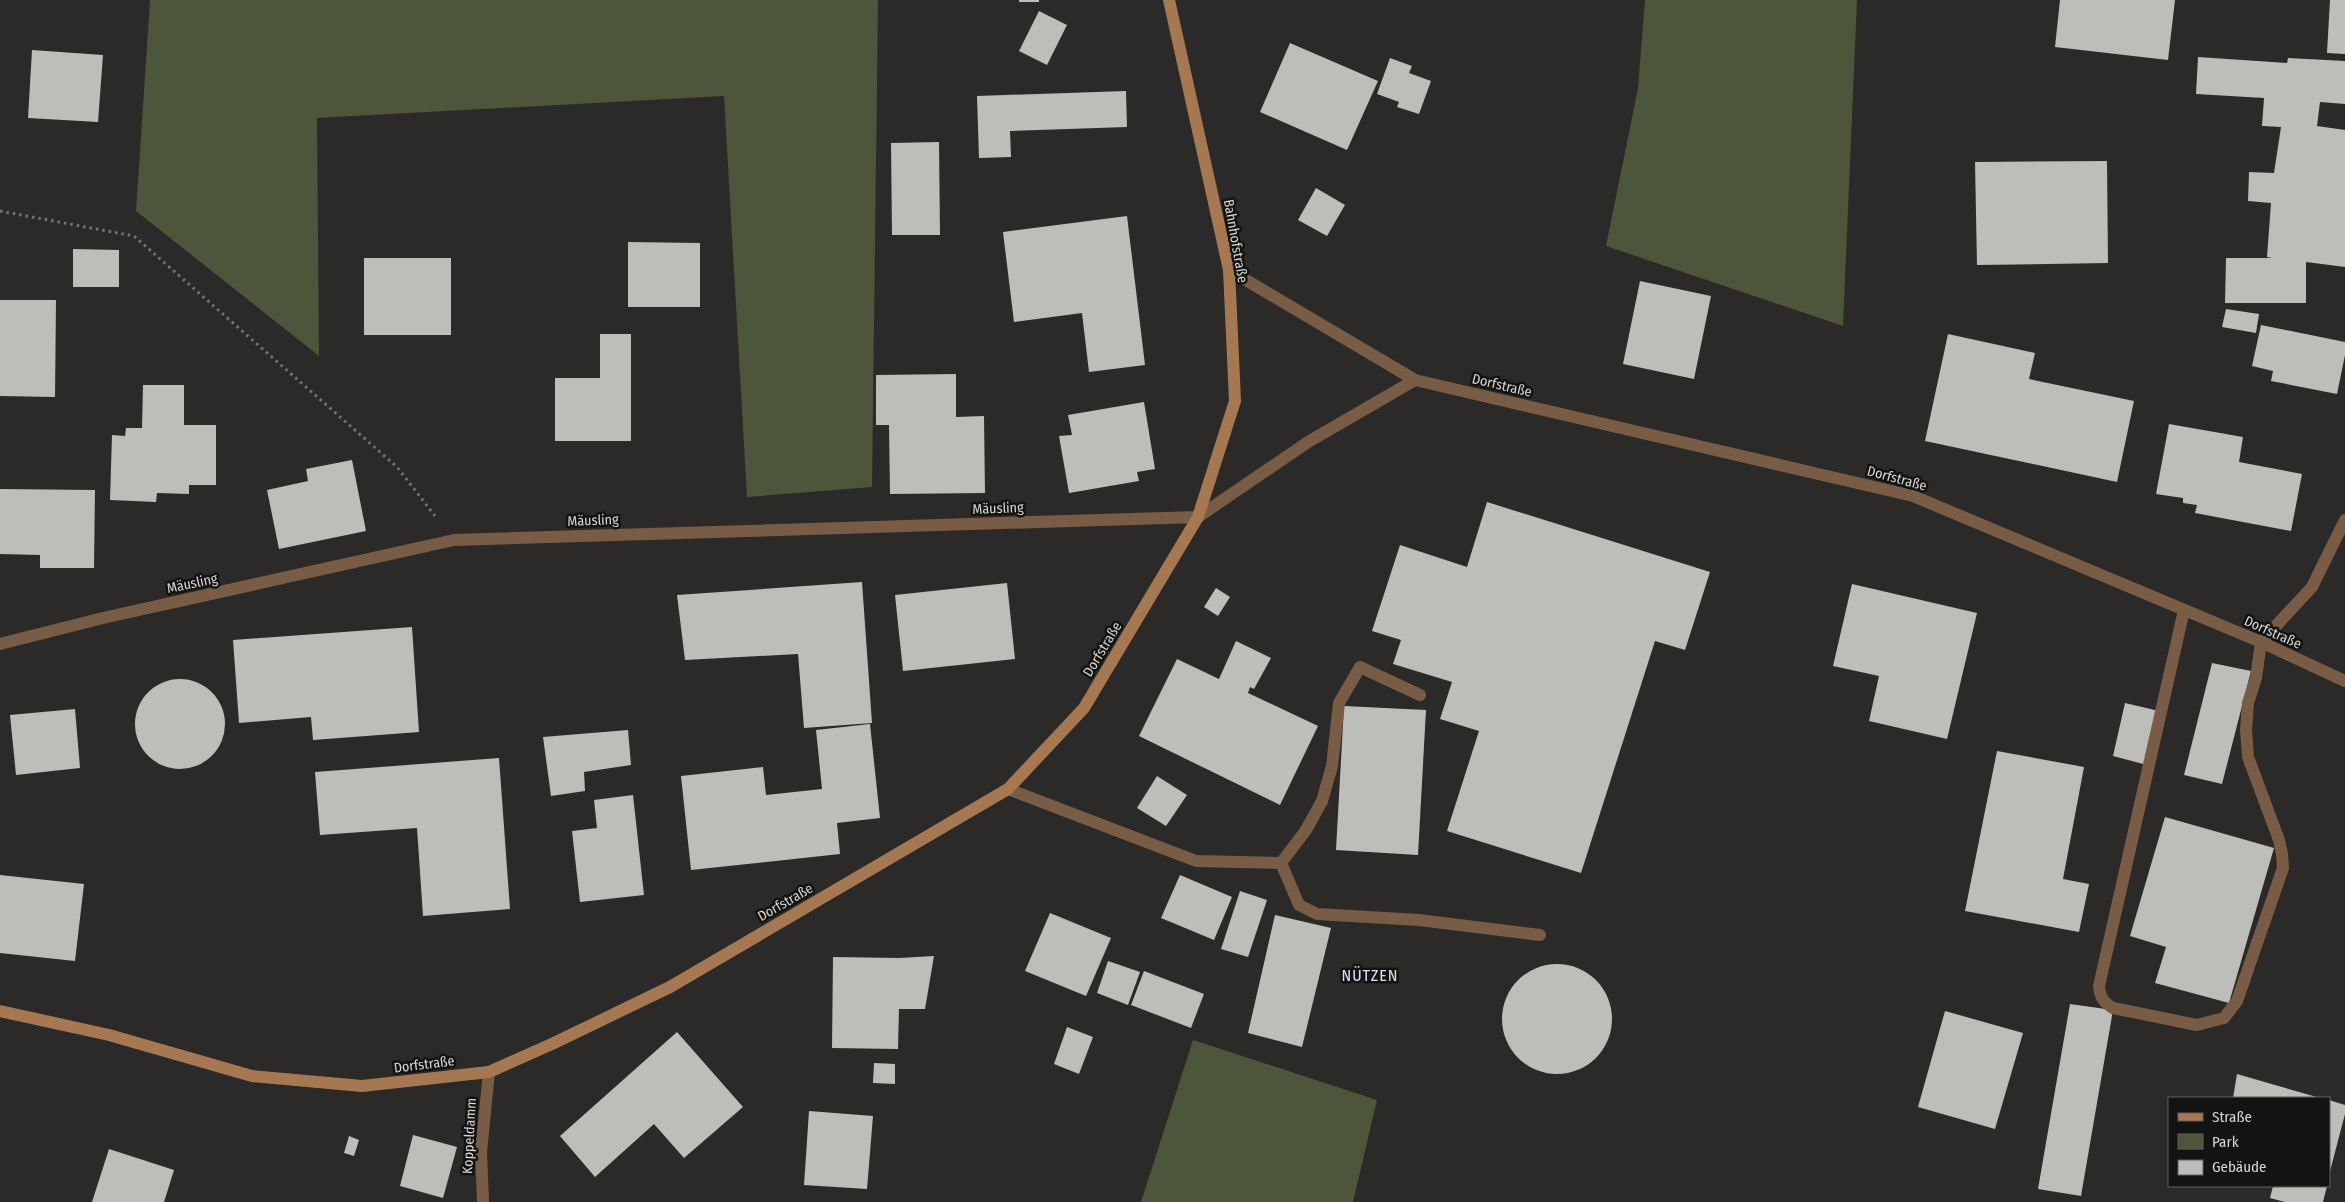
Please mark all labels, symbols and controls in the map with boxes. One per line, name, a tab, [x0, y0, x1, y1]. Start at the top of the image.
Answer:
street label: Bahnhofstraße	[1220, 198, 1251, 284]
street label: Dorfstraße	[1470, 370, 1534, 401]
street label: Dorfstraße	[1865, 462, 1929, 495]
street label: Mäusling	[972, 499, 1024, 518]
street label: Mäusling	[567, 511, 619, 530]
street label: Mäusling	[165, 570, 219, 597]
street label: Dorfstraße	[2242, 612, 2304, 653]
street label: Dorfstraße	[1079, 619, 1125, 680]
street label: Dorfstraße	[755, 880, 816, 925]
district label: NÜTZEN	[1341, 966, 1399, 985]
street label: Dorfstraße	[393, 1052, 455, 1077]
legend	[2168, 1097, 2330, 1187]
street label: Koppeldamm	[459, 1098, 480, 1174]
text: Straße	[2212, 1108, 2252, 1126]
text: Park	[2212, 1133, 2239, 1151]
text: Gebäude	[2212, 1158, 2267, 1176]

